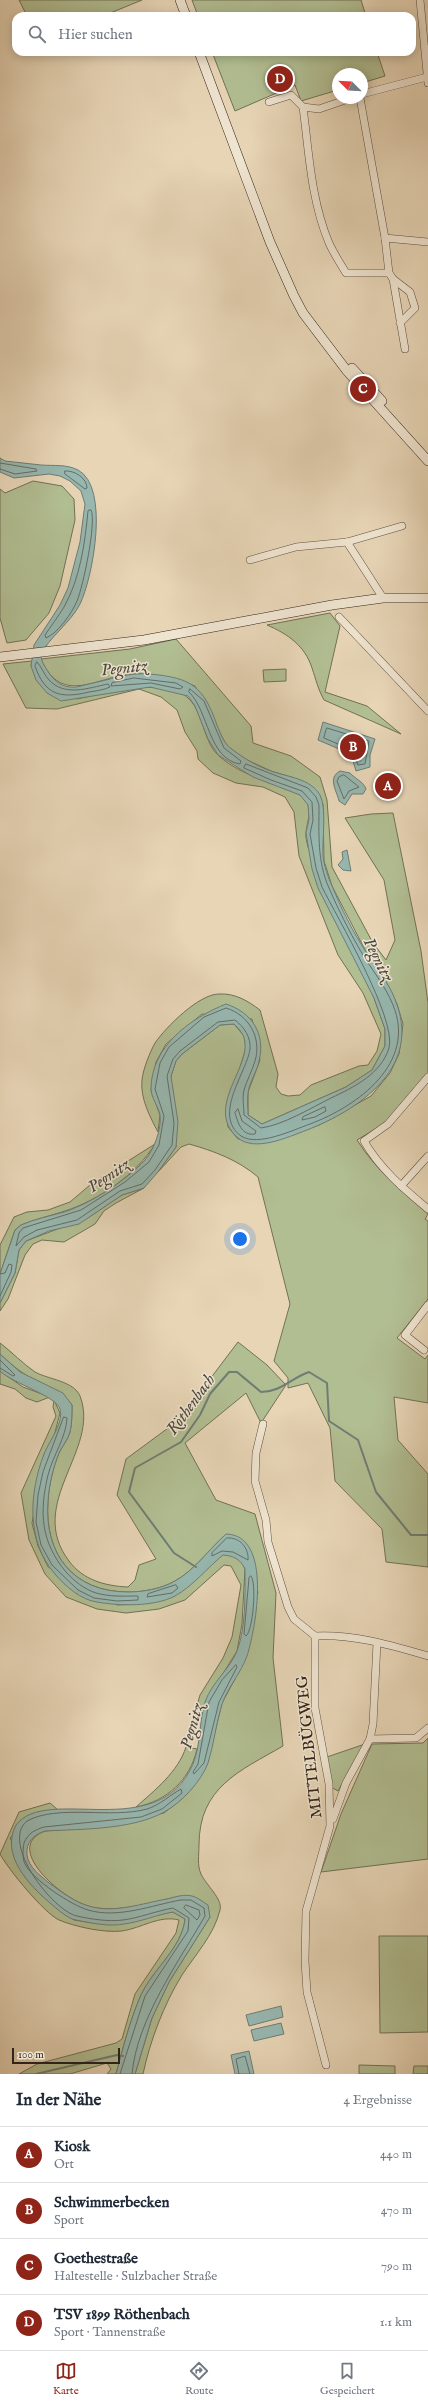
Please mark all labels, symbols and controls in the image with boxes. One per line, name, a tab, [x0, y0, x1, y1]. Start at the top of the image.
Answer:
search box	[12, 12, 416, 56]
icon: search	[26, 23, 48, 45]
text: Hier suchen	[58, 25, 133, 44]
pin: D	[267, 64, 293, 94]
north arrow	[332, 68, 368, 104]
pin: C	[350, 374, 376, 404]
water label: Pegnitz	[100, 655, 150, 681]
pin: B	[340, 732, 366, 762]
pin: A	[375, 771, 401, 801]
water label: Pegnitz	[358, 934, 398, 987]
water label: Pegnitz	[84, 1154, 135, 1198]
your location	[230, 1229, 250, 1249]
water label: Röthenbach	[162, 1370, 220, 1439]
street label: MITTELBÜGWEG	[292, 1674, 327, 1819]
water label: Pegnitz	[176, 1700, 209, 1752]
scale bar	[12, 2046, 120, 2065]
text: 100 m	[18, 2048, 44, 2062]
text: In der Nähe	[16, 2090, 101, 2111]
text: 4 Ergebnisse	[344, 2092, 412, 2109]
text: Kiosk	[54, 2137, 90, 2156]
text: A	[25, 2146, 33, 2163]
text: 440 m	[380, 2146, 412, 2163]
text: Ort	[54, 2156, 74, 2173]
text: Schwimmerbecken	[54, 2193, 169, 2212]
text: B	[25, 2202, 33, 2219]
text: 470 m	[381, 2202, 412, 2219]
text: Sport	[54, 2212, 84, 2229]
text: Goethestraße	[54, 2249, 138, 2268]
text: C	[24, 2258, 34, 2275]
text: 790 m	[381, 2258, 412, 2275]
text: Haltestelle · Sulzbacher Straße	[54, 2268, 217, 2285]
text: TSV 1899 Röthenbach	[54, 2305, 190, 2324]
text: D	[24, 2314, 34, 2331]
text: 1.1 km	[380, 2314, 412, 2331]
text: Sport · Tannenstraße	[54, 2324, 165, 2341]
tab: Karte	[53, 2360, 79, 2398]
tab: Route	[185, 2360, 214, 2398]
tab: Gespeichert	[320, 2360, 375, 2398]

